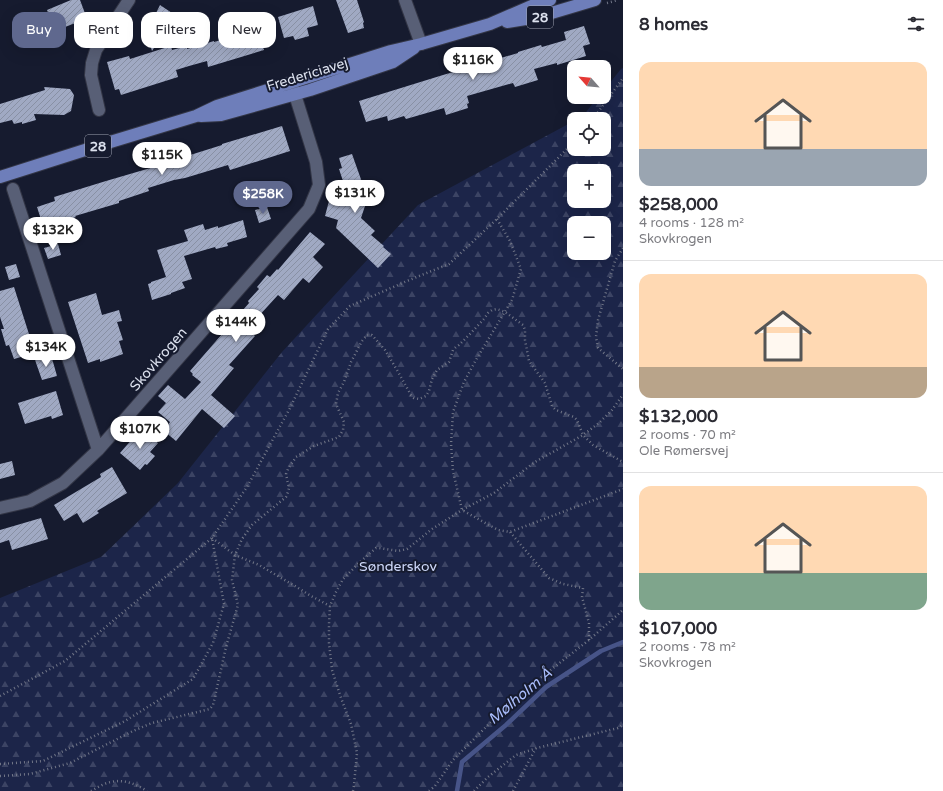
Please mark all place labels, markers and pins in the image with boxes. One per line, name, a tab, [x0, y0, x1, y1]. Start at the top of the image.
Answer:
pin: $116K	[445, 47, 501, 81]
pin: $115K	[134, 142, 190, 176]
pin: $131K	[327, 180, 383, 214]
pin: $258K	[235, 181, 291, 215]
pin: $132K	[25, 217, 81, 251]
pin: $144K	[208, 309, 264, 343]
pin: $134K	[18, 334, 74, 368]
pin: $107K	[112, 416, 168, 450]

